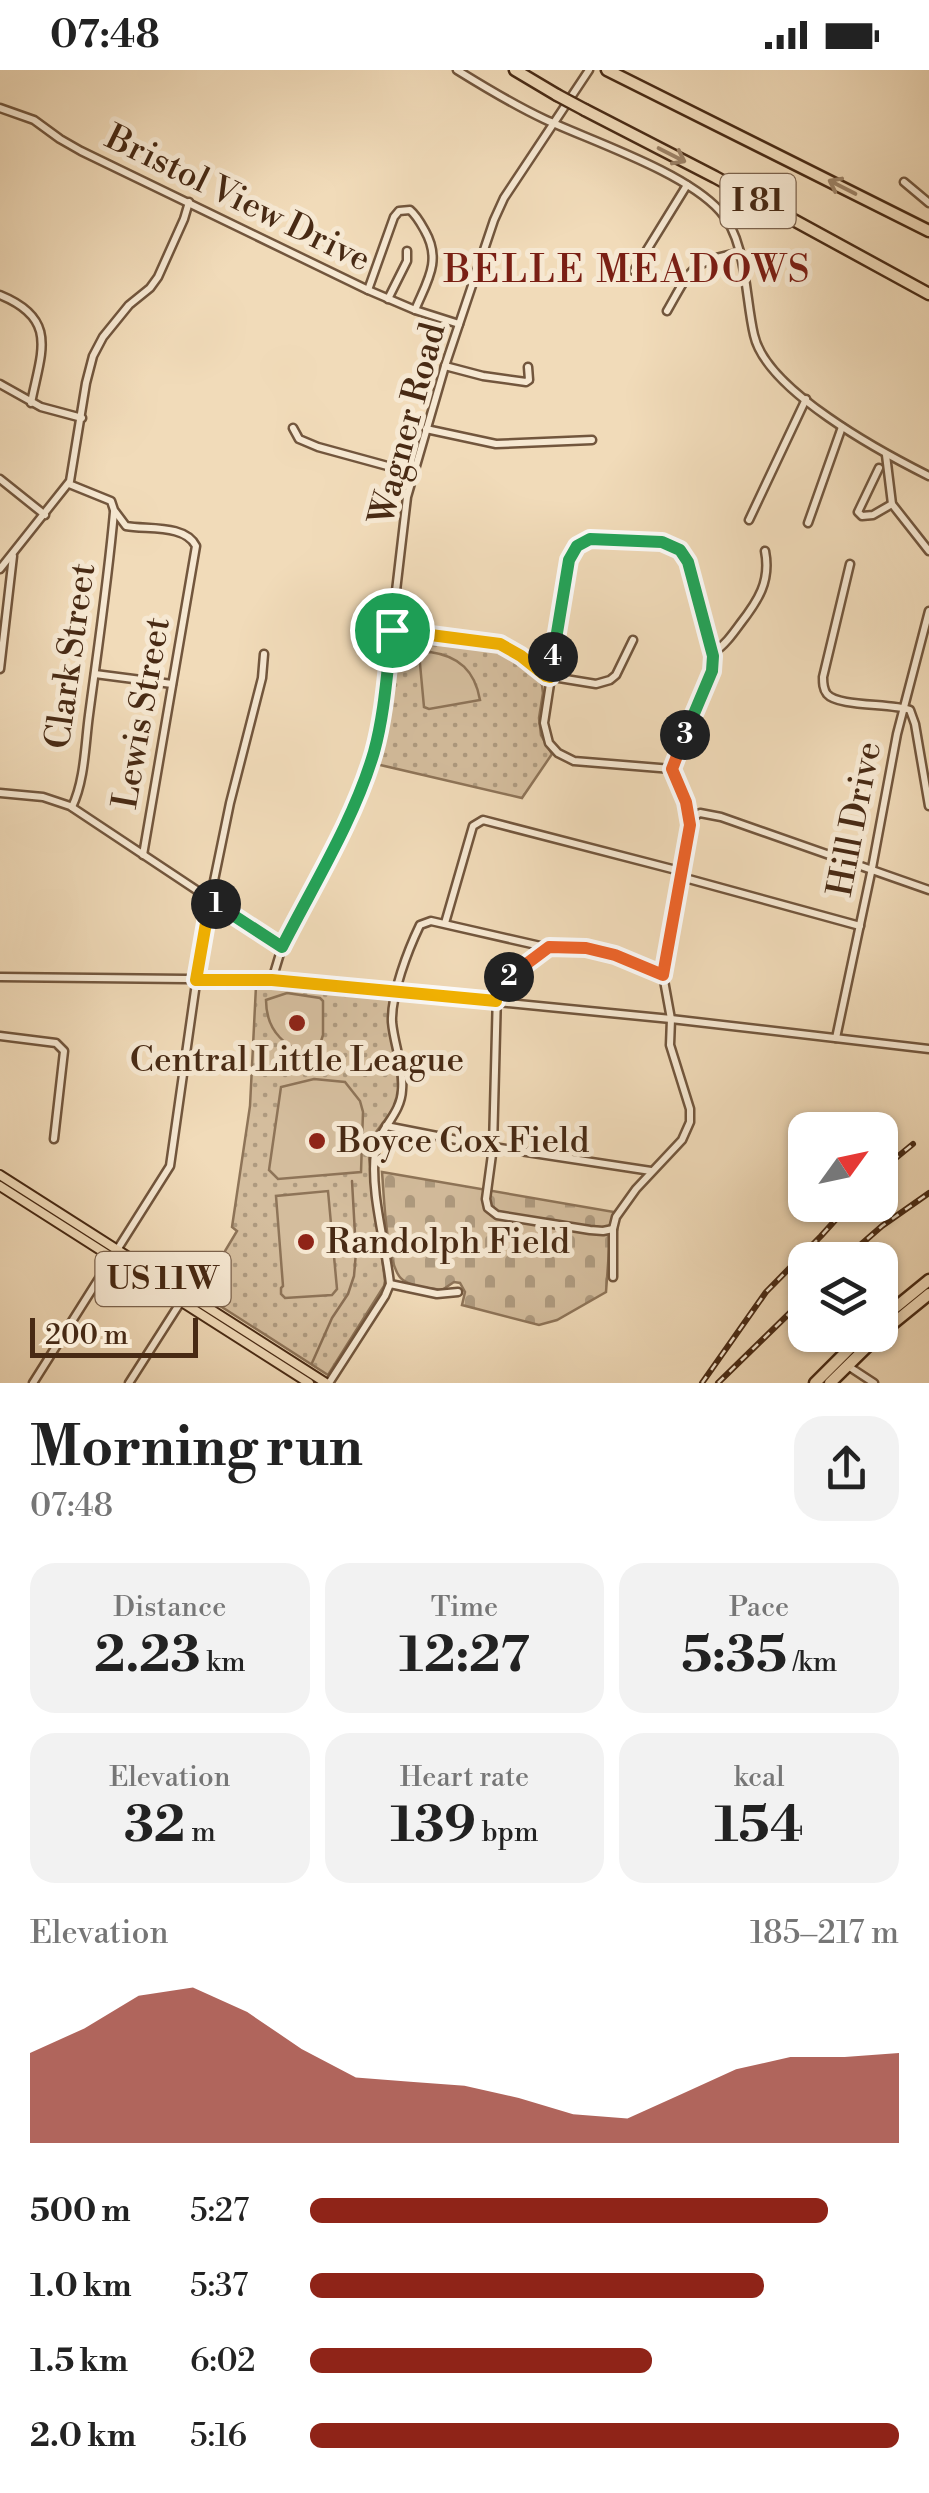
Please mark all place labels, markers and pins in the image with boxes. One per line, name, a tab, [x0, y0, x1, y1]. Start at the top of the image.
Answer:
pin	[350, 588, 435, 673]
pin: 4	[528, 632, 578, 682]
pin: 3	[660, 710, 710, 760]
pin: 1	[191, 879, 241, 929]
pin: 2	[484, 952, 534, 1002]
marker: Central Little League	[286, 1012, 308, 1034]
place label: Central Little League	[130, 1039, 464, 1082]
place label: Boyce Cox Field	[336, 1120, 589, 1163]
marker: Boyce Cox Field	[306, 1130, 328, 1152]
place label: Randolph Field	[326, 1221, 570, 1264]
marker: Randolph Field	[295, 1231, 317, 1253]

